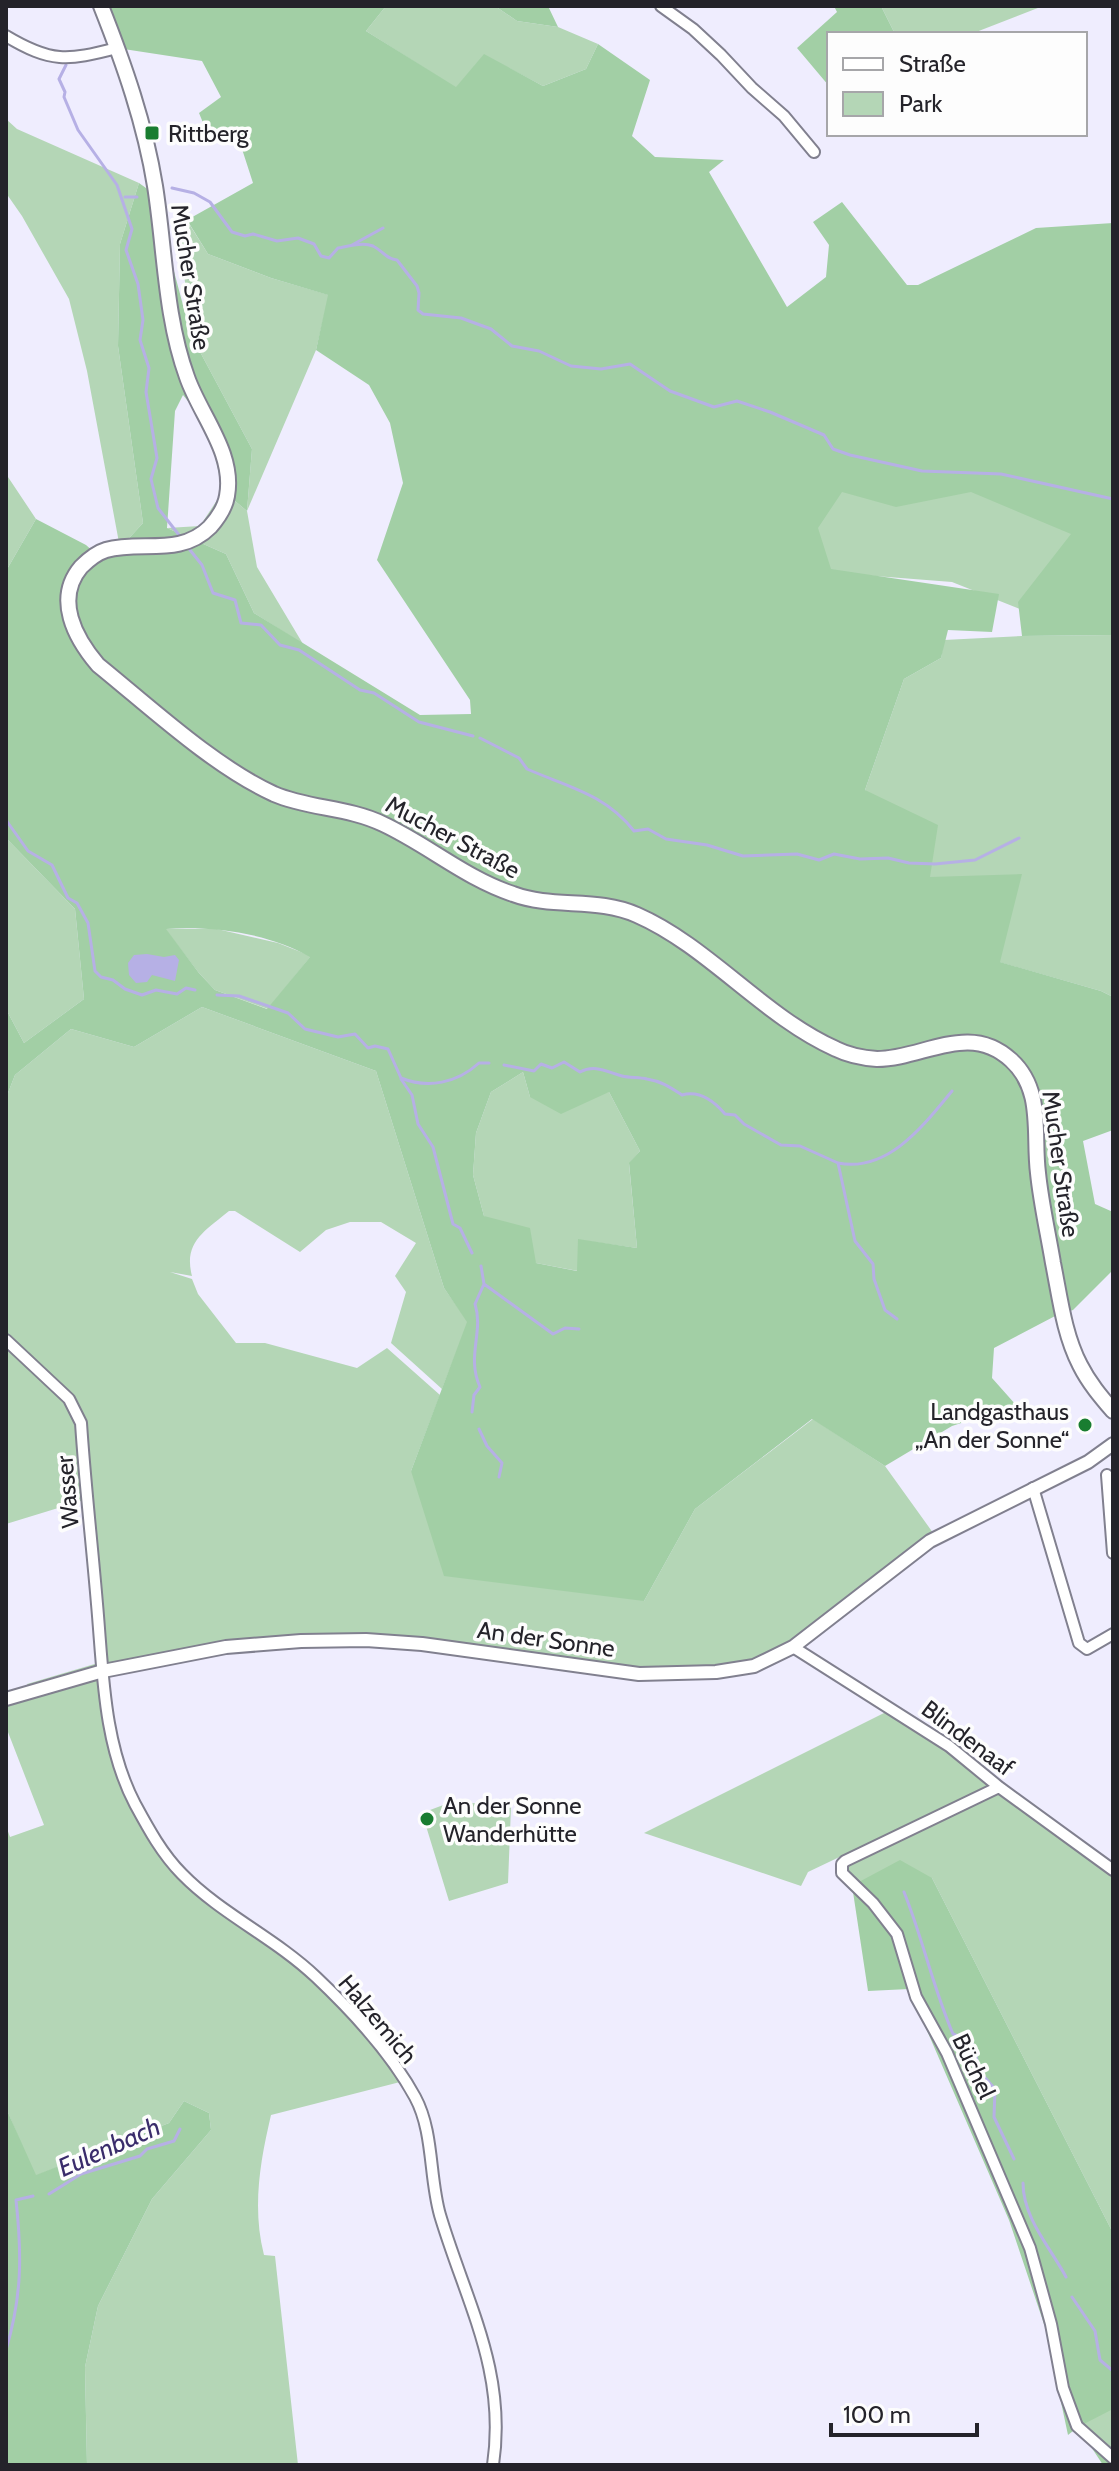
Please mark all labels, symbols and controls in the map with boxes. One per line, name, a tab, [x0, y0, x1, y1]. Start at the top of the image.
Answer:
legend	[827, 32, 1087, 136]
text: Straße	[899, 49, 966, 78]
text: Park	[899, 89, 942, 118]
place label: Rittberg	[168, 119, 250, 148]
marker: Rittberg	[143, 124, 161, 142]
street label: Mucher Straße	[165, 202, 217, 352]
street label: Mucher Straße	[381, 790, 525, 884]
street label: Mucher Straße	[1036, 1089, 1086, 1239]
place label: Landgasthaus „An der Sonne“	[915, 1397, 1069, 1454]
marker: Landgasthaus „An der Sonne“	[1076, 1416, 1094, 1434]
street label: Wasser	[49, 1454, 85, 1530]
street label: An der Sonne	[475, 1615, 617, 1663]
street label: Blindenaaf	[916, 1694, 1020, 1782]
place label: An der Sonne Wanderhütte	[443, 1791, 582, 1848]
marker: An der Sonne Wanderhütte	[418, 1810, 436, 1828]
street label: Halzemich	[332, 1969, 424, 2069]
street label: Büchel	[946, 2029, 1002, 2104]
water label: Eulenbach	[53, 2110, 165, 2184]
scale bar	[831, 2387, 977, 2437]
text: 100 m	[843, 2400, 911, 2429]

